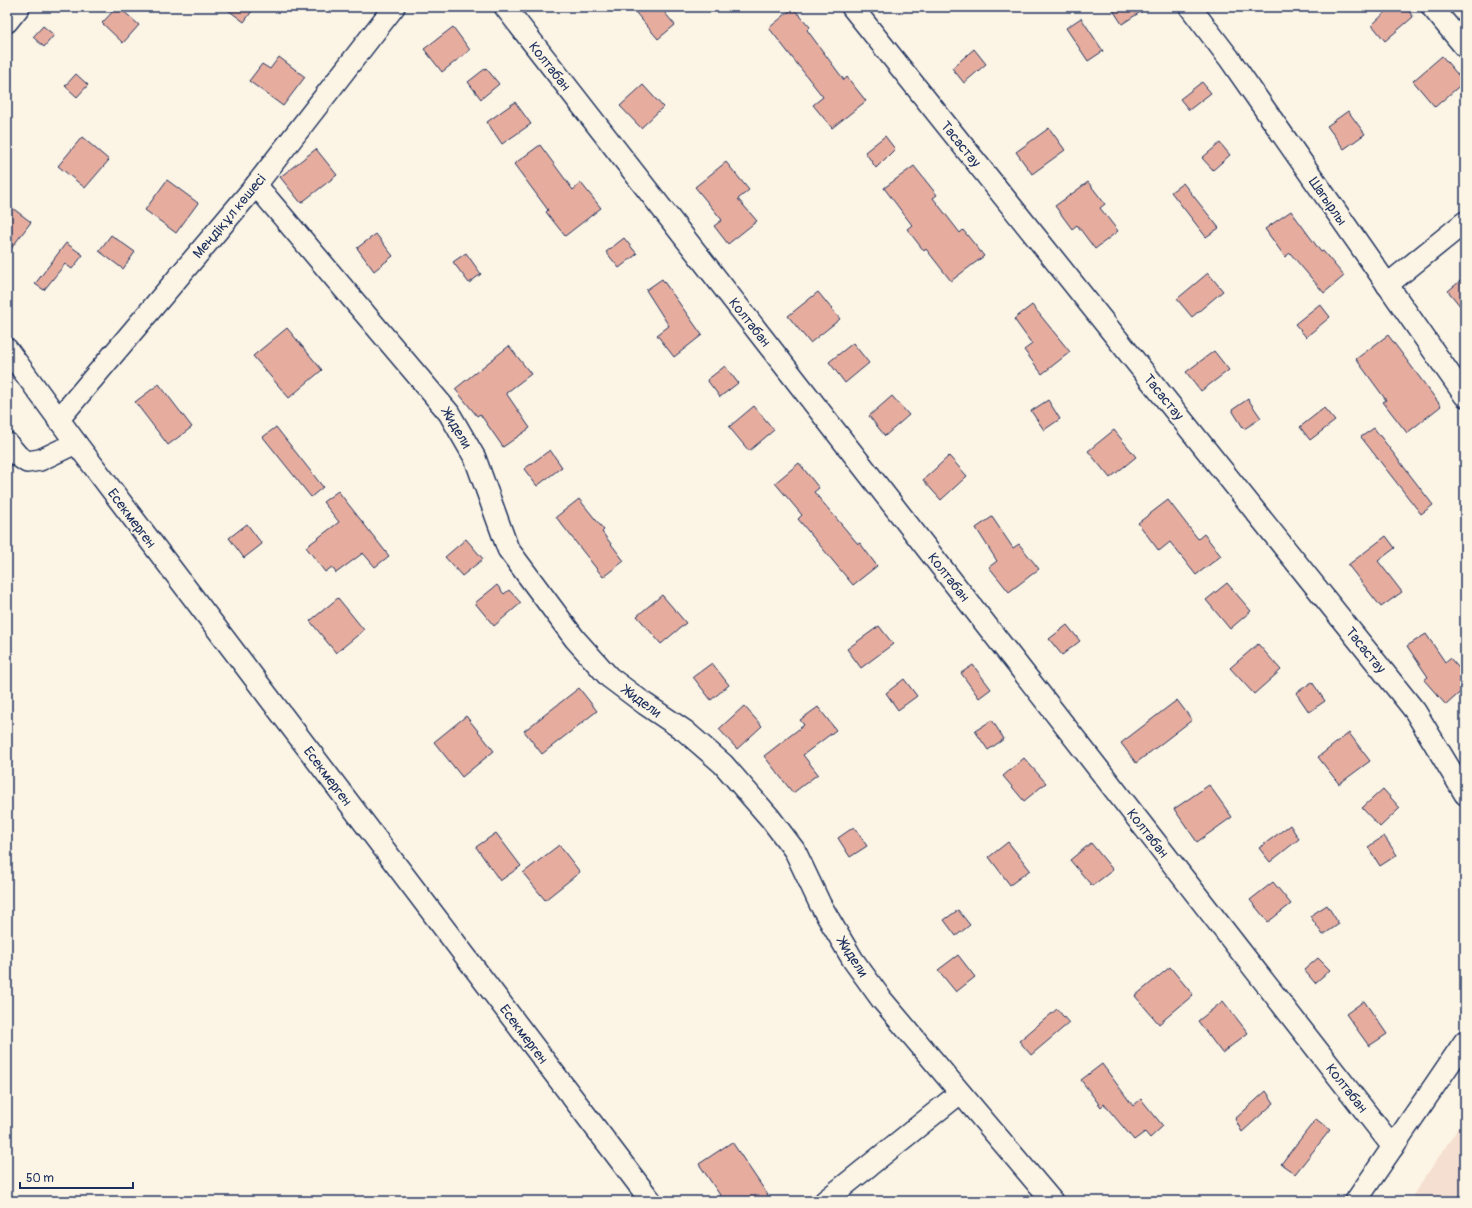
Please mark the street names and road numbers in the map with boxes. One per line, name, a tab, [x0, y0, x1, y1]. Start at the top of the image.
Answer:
street label: Колтабан	[525, 38, 574, 94]
street label: Тасастау	[937, 118, 984, 171]
street label: Меңдіқұл көшесі	[189, 171, 270, 262]
street label: Шагырлы	[1305, 174, 1350, 229]
street label: Колтабан	[725, 294, 774, 350]
street label: Тасастау	[1140, 371, 1187, 424]
street label: Жидели	[437, 404, 475, 451]
street label: Eсекмерген	[104, 485, 159, 551]
street label: Колтабан	[924, 549, 973, 605]
street label: Тасастау	[1342, 624, 1389, 677]
street label: Жидели	[617, 681, 664, 721]
street label: Eсекмерген	[300, 743, 355, 809]
street label: Колтабан	[1123, 805, 1172, 861]
street label: Жидели	[833, 933, 872, 980]
street label: Eсекмерген	[496, 1001, 551, 1067]
street label: Колтабан	[1322, 1060, 1371, 1116]

